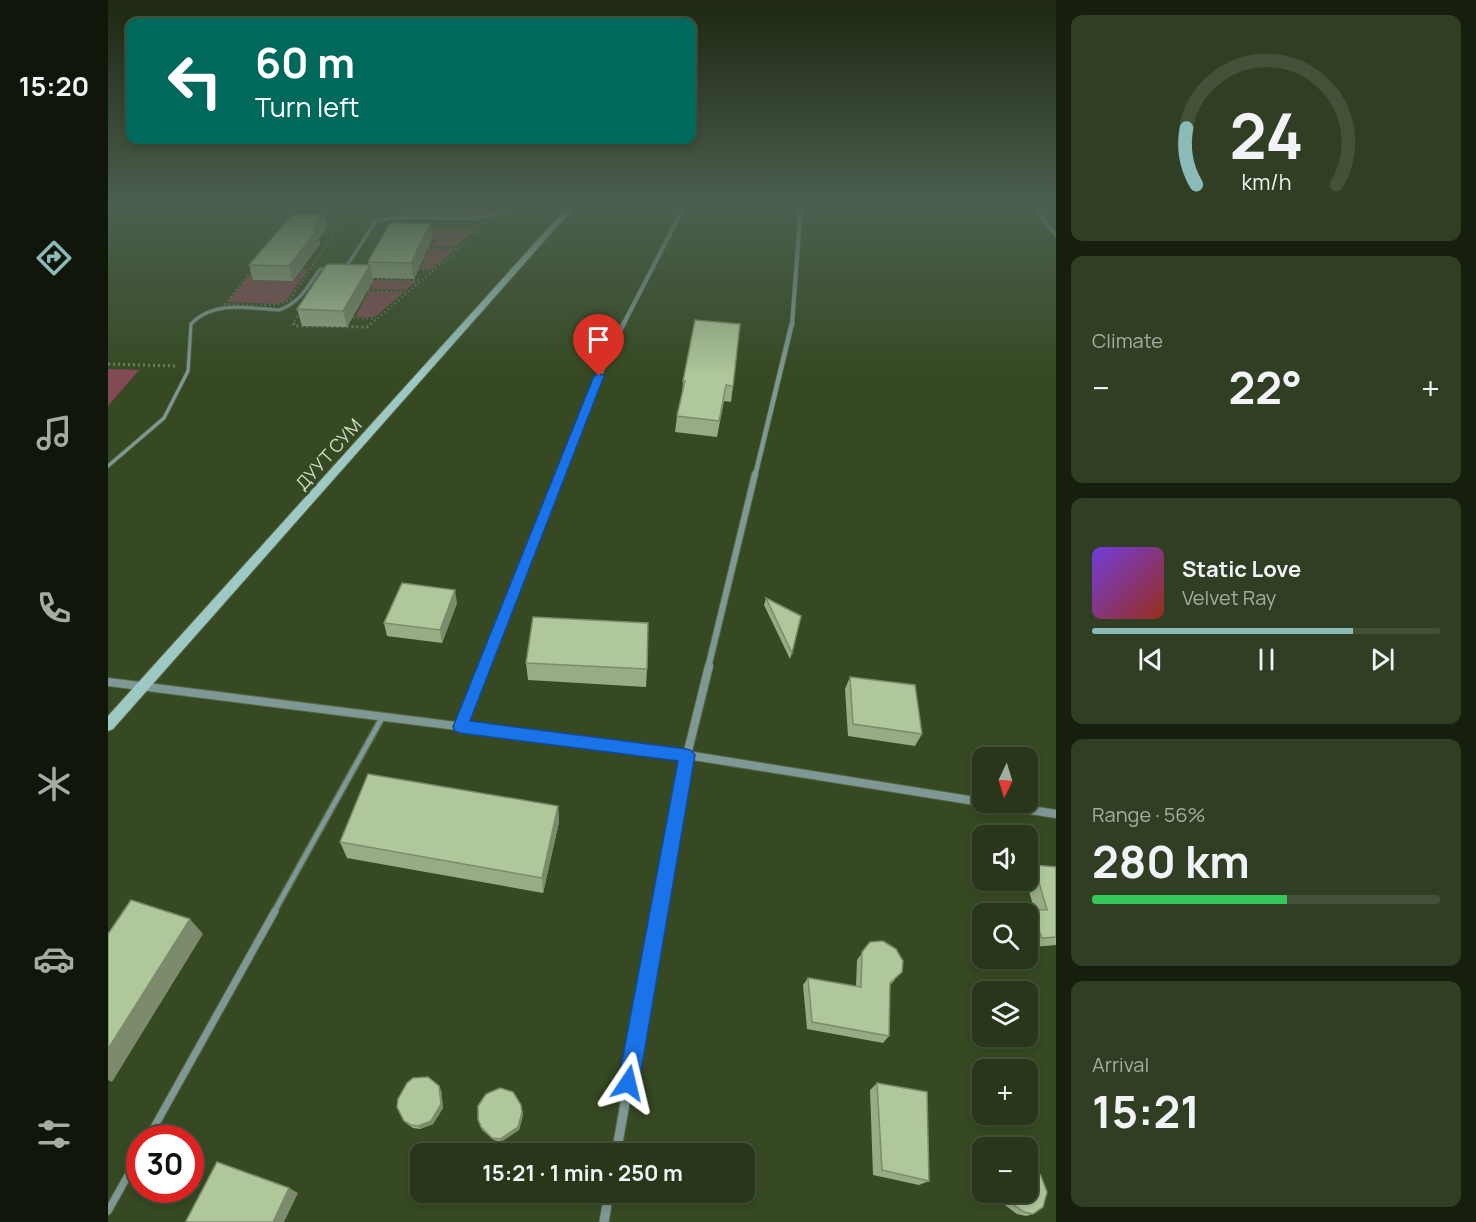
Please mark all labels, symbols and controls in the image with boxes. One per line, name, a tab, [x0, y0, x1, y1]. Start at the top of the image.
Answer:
text: 60 m	[255, 33, 355, 91]
icon: left	[156, 42, 234, 120]
text: 15:20	[19, 67, 89, 104]
text: Turn left	[255, 88, 359, 125]
text: 24	[1229, 92, 1303, 178]
text: km/h	[1241, 168, 1291, 197]
icon: directions	[33, 237, 75, 279]
pin	[573, 314, 624, 376]
icon: arrive	[582, 323, 615, 356]
text: Climate	[1092, 327, 1163, 354]
text: 22°	[1228, 356, 1302, 418]
text: −	[1092, 365, 1110, 410]
text: +	[1421, 365, 1440, 410]
icon: music	[33, 412, 75, 454]
street label: ДУУТ СУМ	[290, 413, 366, 495]
text: Static Love	[1182, 554, 1301, 584]
text: Velvet Ray	[1182, 584, 1276, 611]
icon: phone	[33, 587, 75, 629]
icon: previous	[1134, 643, 1167, 676]
icon: pause	[1250, 643, 1283, 676]
icon: next	[1366, 643, 1399, 676]
north arrow	[972, 747, 1038, 813]
map controls	[972, 747, 1038, 1203]
icon: climate	[33, 763, 75, 805]
text: Range · 56%	[1092, 801, 1206, 828]
button: sound	[972, 825, 1038, 891]
text: 280 km	[1092, 830, 1250, 892]
button: search	[972, 903, 1038, 969]
icon: car	[33, 938, 75, 980]
button: layers	[972, 981, 1038, 1047]
position arrow	[596, 1051, 660, 1115]
text: Arrival	[1092, 1051, 1149, 1078]
button: +	[972, 1059, 1038, 1125]
text: 15:21	[1092, 1080, 1200, 1142]
icon: filters	[33, 1113, 75, 1155]
speed limit sign: 30	[126, 1125, 204, 1203]
button: −	[972, 1137, 1038, 1203]
text: 15:21 · 1 min · 250 m	[482, 1158, 683, 1188]

